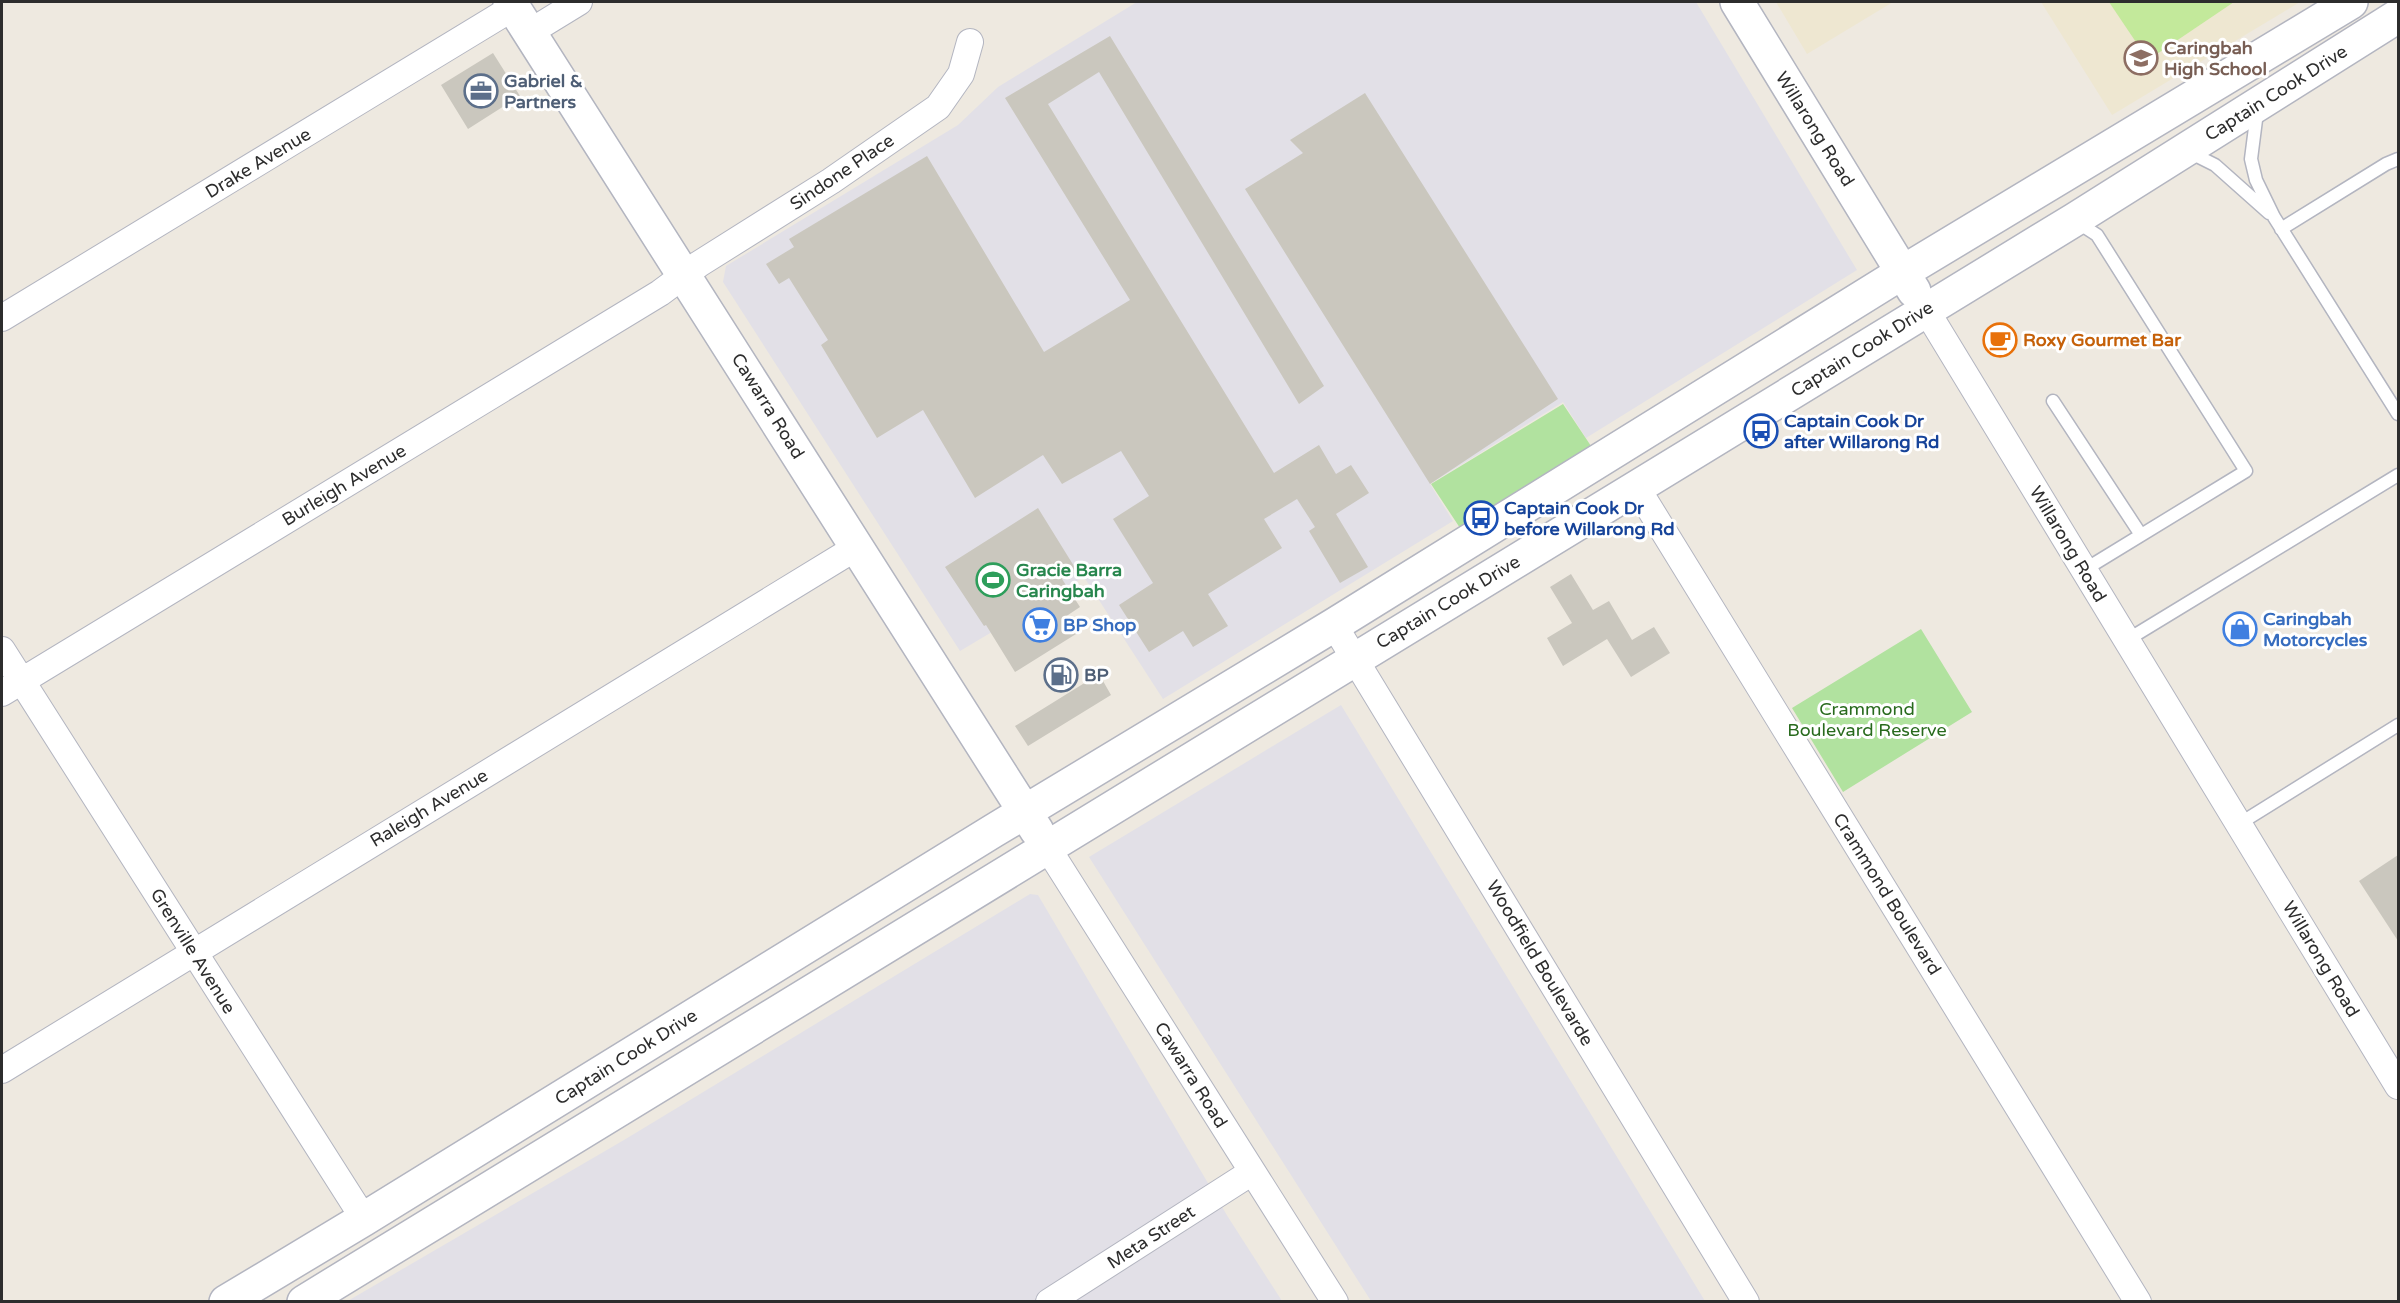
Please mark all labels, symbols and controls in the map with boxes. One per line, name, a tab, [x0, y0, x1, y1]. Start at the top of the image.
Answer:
place label: Caringbah High School	[2164, 37, 2267, 80]
school or university icon: Caringbah High School	[2123, 40, 2159, 76]
street label: Captain Cook Drive	[2201, 40, 2351, 146]
street label: Willarong Road	[1771, 67, 1859, 191]
place label: Gabriel & Partners	[504, 70, 583, 113]
office icon: Gabriel & Partners	[463, 73, 499, 109]
street label: Drake Avenue	[201, 123, 315, 203]
street label: Sindone Place	[786, 129, 898, 215]
street label: Captain Cook Drive	[1787, 296, 1937, 402]
cafe icon: Roxy Gourmet Bar	[1982, 322, 2018, 358]
place label: Roxy Gourmet Bar	[2023, 329, 2182, 351]
street label: Cawarra Road	[727, 349, 809, 463]
place label: Captain Cook Dr after Willarong Rd	[1784, 410, 1939, 453]
bus stop icon: Captain Cook Dr after Willarong Rd	[1743, 413, 1779, 449]
street label: Burleigh Avenue	[278, 439, 410, 531]
street label: Willarong Road	[2025, 482, 2111, 606]
place label: Captain Cook Dr before Willarong Rd	[1504, 497, 1675, 540]
bus stop icon: Captain Cook Dr before Willarong Rd	[1463, 500, 1499, 536]
street label: Captain Cook Drive	[1372, 550, 1524, 654]
place label: Gracie Barra Caringbah	[1016, 559, 1122, 602]
sports icon: Gracie Barra Caringbah	[975, 562, 1011, 598]
supermarket icon: BP Shop	[1022, 607, 1058, 643]
place label: Caringbah Motorcycles	[2263, 608, 2368, 651]
shop icon: Caringbah Motorcycles	[2222, 611, 2258, 647]
place label: BP Shop	[1063, 614, 1136, 636]
fuel station icon: BP	[1043, 657, 1079, 693]
place label: BP	[1084, 664, 1109, 686]
park label: Crammond Boulevard Reserve	[1787, 698, 1947, 741]
street label: Raleigh Avenue	[366, 764, 492, 852]
street label: Crammond Boulevard	[1828, 809, 1946, 979]
street label: Woodfield Boulevarde	[1482, 876, 1598, 1050]
street label: Grenville Avenue	[146, 884, 240, 1018]
street label: Willarong Road	[2278, 897, 2364, 1021]
street label: Captain Cook Drive	[551, 1004, 701, 1110]
street label: Cawarra Road	[1150, 1018, 1232, 1132]
street label: Meta Street	[1103, 1200, 1199, 1274]

